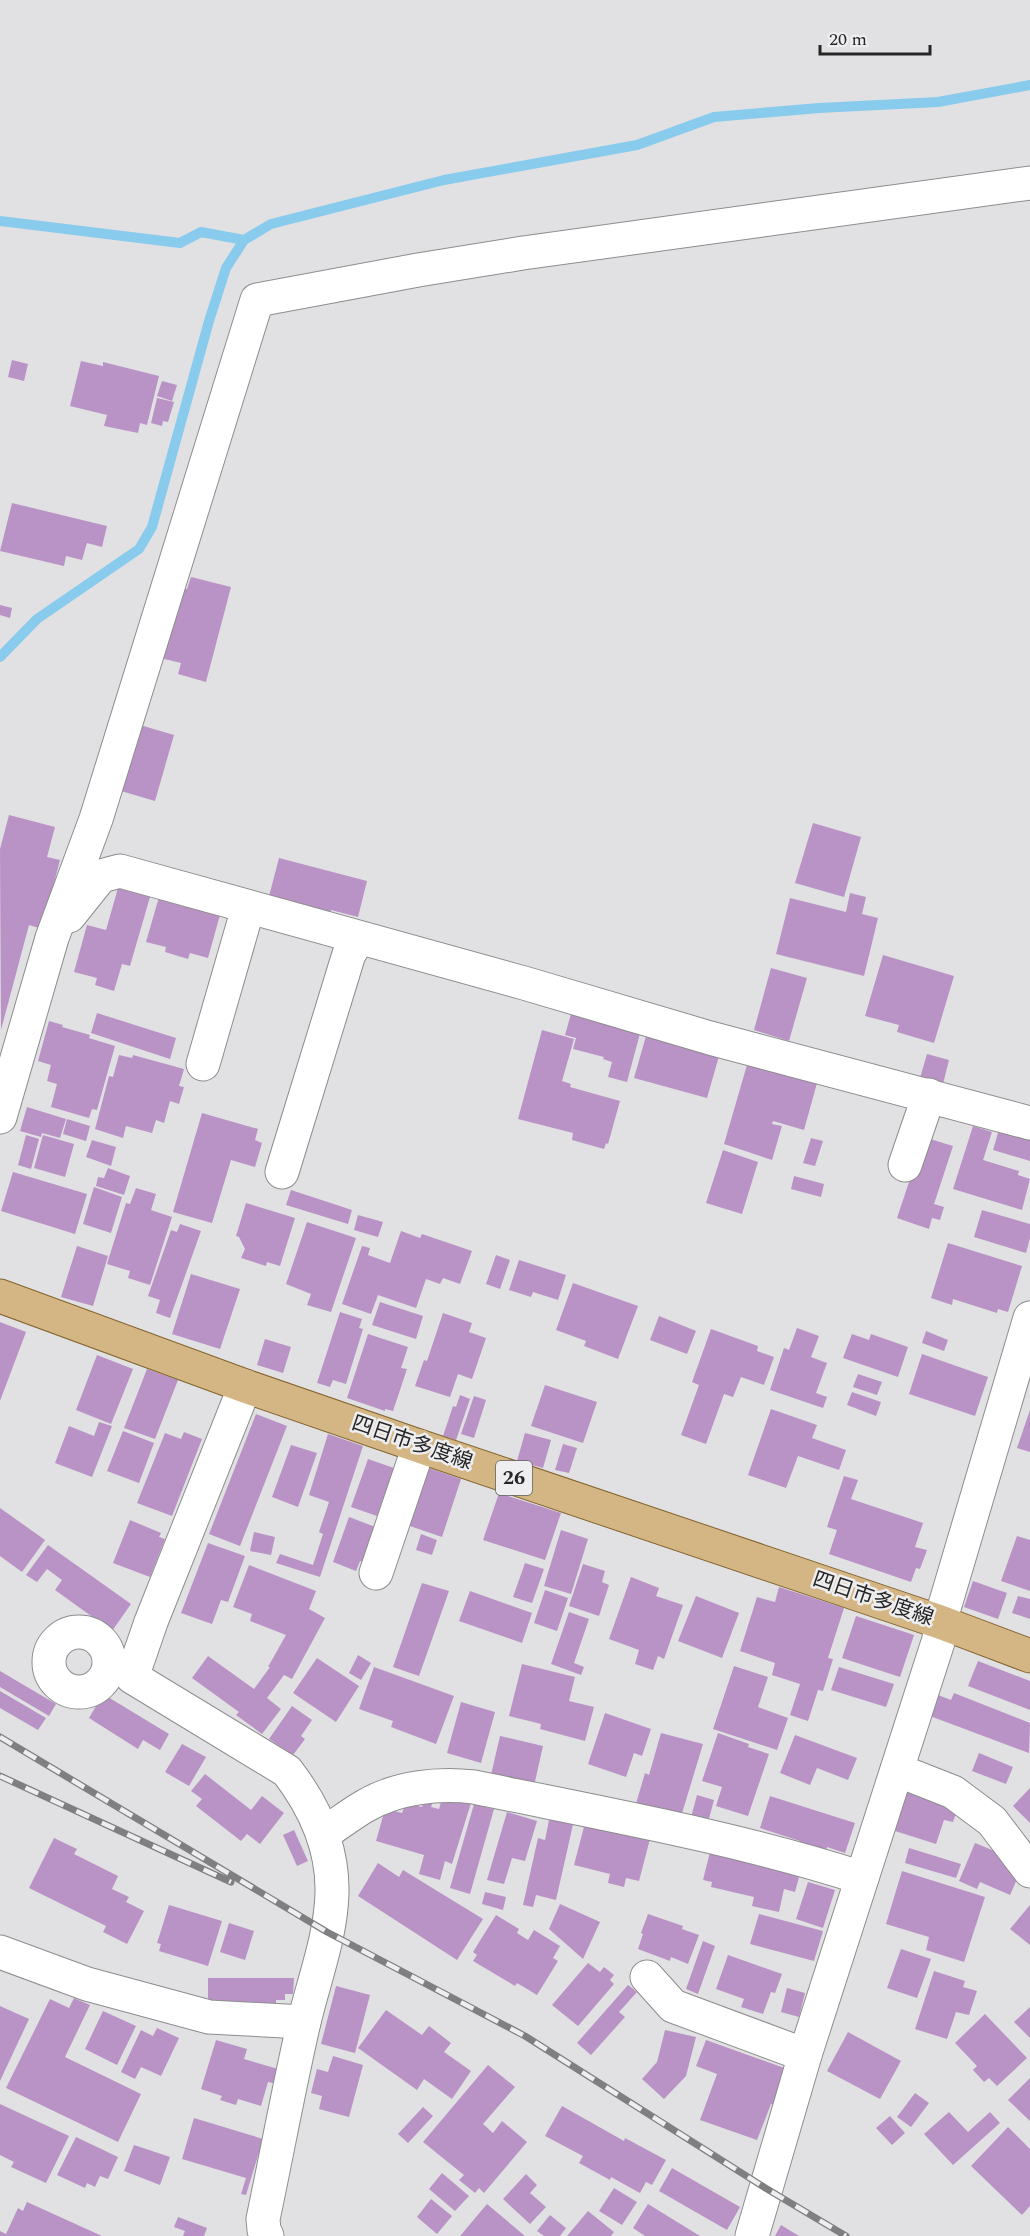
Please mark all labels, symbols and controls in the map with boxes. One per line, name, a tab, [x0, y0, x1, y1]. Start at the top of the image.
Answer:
scale bar	[820, 18, 930, 56]
text: 20 m	[829, 26, 867, 53]
street label: 四日市多度線	[347, 1407, 477, 1479]
road number: 26	[496, 1461, 532, 1495]
street label: 四日市多度線	[808, 1563, 938, 1635]

